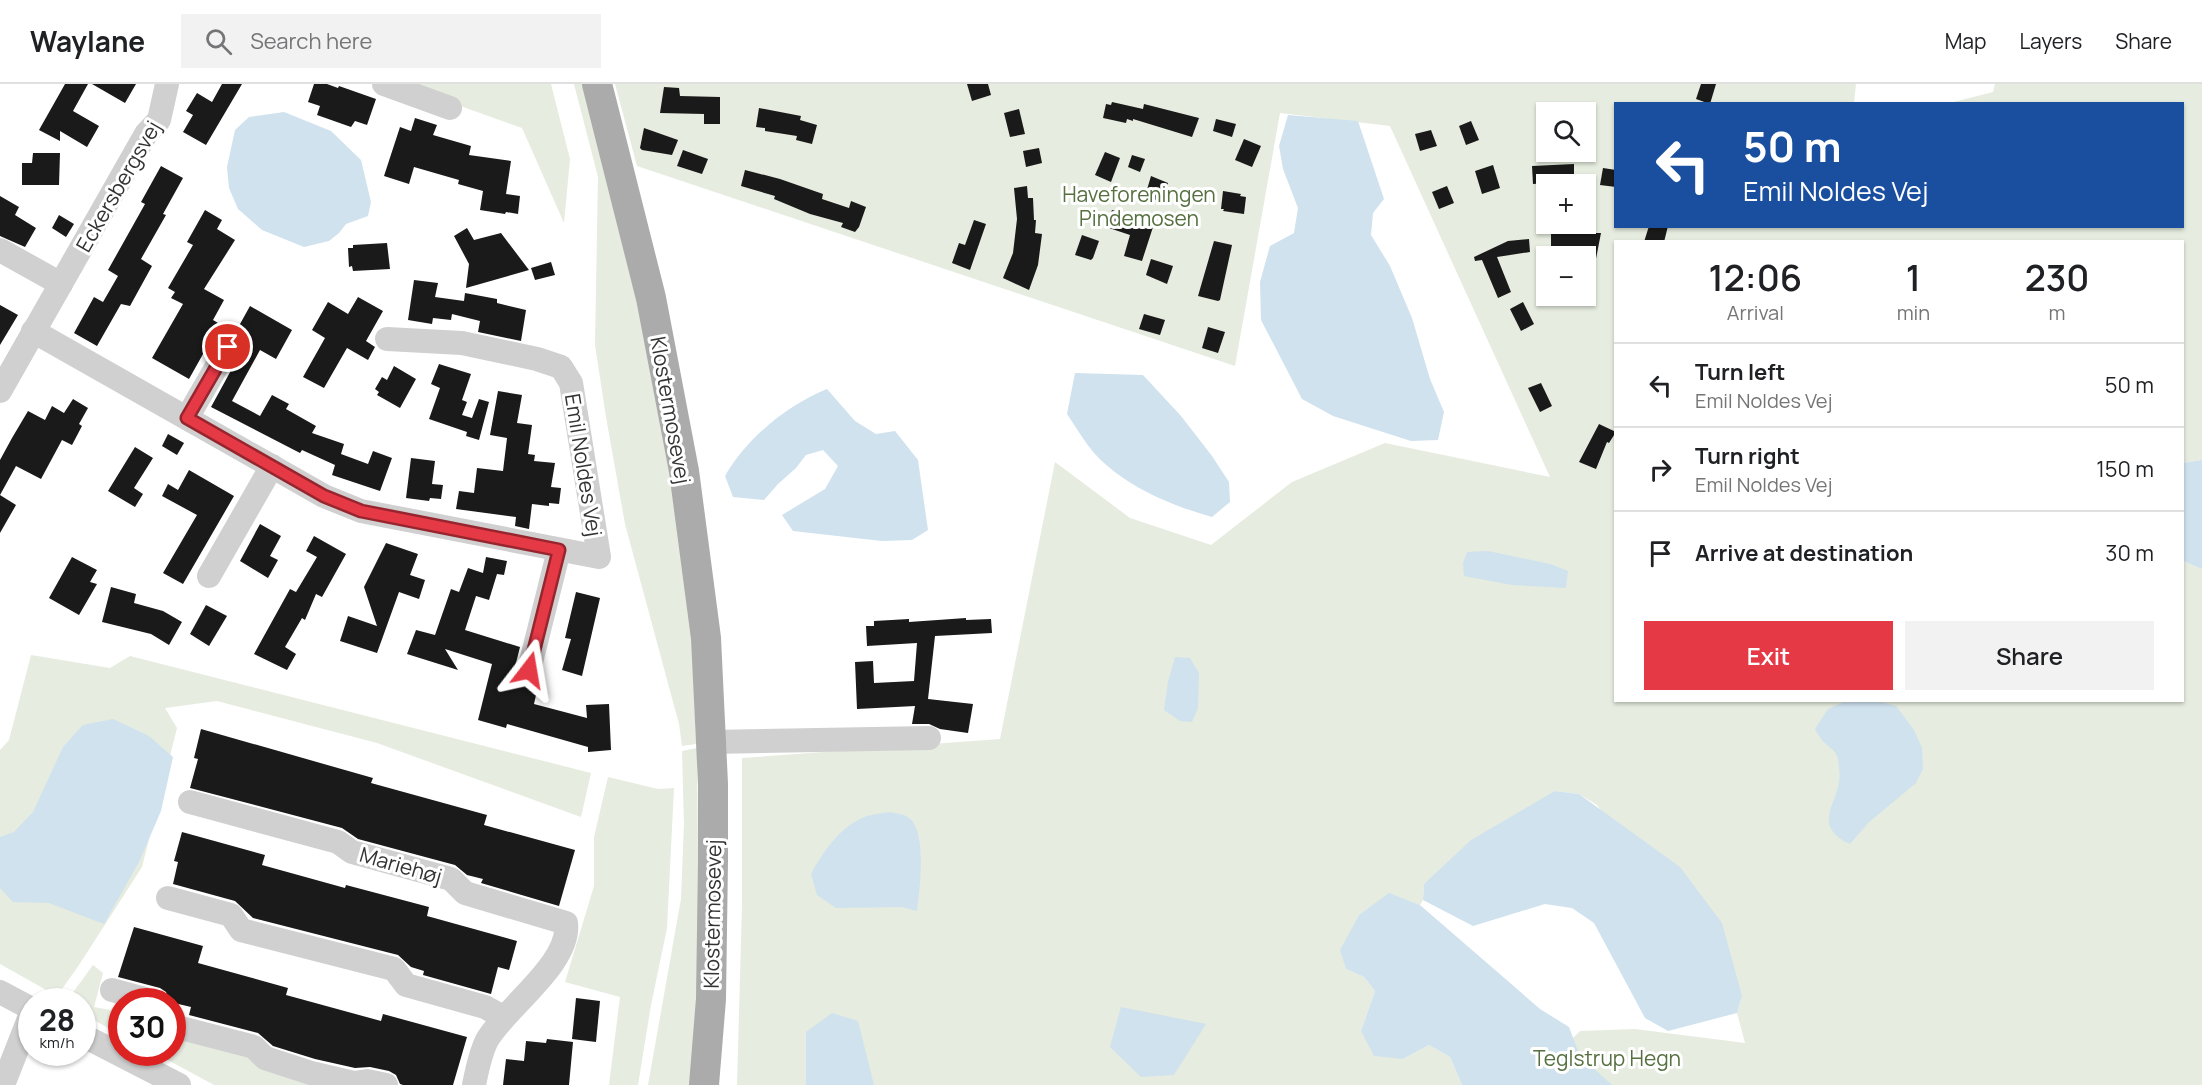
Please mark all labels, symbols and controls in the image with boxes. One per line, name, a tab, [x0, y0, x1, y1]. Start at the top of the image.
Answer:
search box	[181, 14, 601, 68]
text: Waylane	[30, 22, 145, 60]
icon: search	[202, 25, 235, 58]
text: Search here	[250, 26, 372, 56]
text: Map	[1945, 27, 1986, 55]
text: Layers	[2019, 27, 2082, 55]
text: Share	[2115, 27, 2172, 55]
map controls	[1536, 102, 1596, 306]
button: search	[1536, 102, 1596, 162]
street label: Eckersbergsvej	[69, 115, 167, 257]
text: 50 m	[1743, 117, 1841, 175]
icon: left	[1644, 126, 1722, 204]
text: Emil Noldes Vej	[1743, 172, 1929, 209]
button: +	[1536, 174, 1596, 234]
park label: Haveforeningen Pindemosen	[1062, 180, 1216, 232]
button: −	[1536, 246, 1596, 306]
text: 12:06	[1709, 253, 1802, 302]
text: 1	[1906, 253, 1921, 302]
text: 230	[2025, 253, 2089, 302]
text: Arrival	[1727, 299, 1784, 326]
text: min	[1897, 299, 1930, 326]
text: m	[2049, 299, 2066, 326]
pin	[202, 321, 253, 372]
icon: arrive	[211, 330, 244, 363]
street label: Klostermosevej	[644, 334, 698, 486]
text: Turn left	[1695, 357, 1785, 387]
icon: left	[1644, 369, 1677, 402]
text: 50 m	[2105, 370, 2154, 400]
text: Emil Noldes Vej	[1695, 387, 1833, 414]
street label: Emil Noldes Vej	[559, 392, 609, 538]
text: Turn right	[1695, 441, 1800, 471]
icon: right	[1644, 453, 1677, 486]
text: 150 m	[2096, 454, 2154, 484]
text: Emil Noldes Vej	[1695, 471, 1833, 498]
icon: arrive	[1644, 537, 1677, 570]
text: Arrive at destination	[1695, 538, 1913, 568]
text: 30 m	[2105, 538, 2154, 568]
button: Exit	[1644, 621, 1893, 690]
button: Share	[1905, 621, 2154, 690]
position arrow	[497, 638, 561, 702]
street label: Klostermosevej	[697, 839, 727, 989]
street label: Mariehøj	[357, 840, 445, 890]
speed limit sign: 30	[108, 988, 186, 1066]
text: 28	[39, 999, 75, 1040]
text: km/h	[40, 1032, 74, 1053]
park label: Teglstrup Hegn	[1533, 1044, 1681, 1072]

